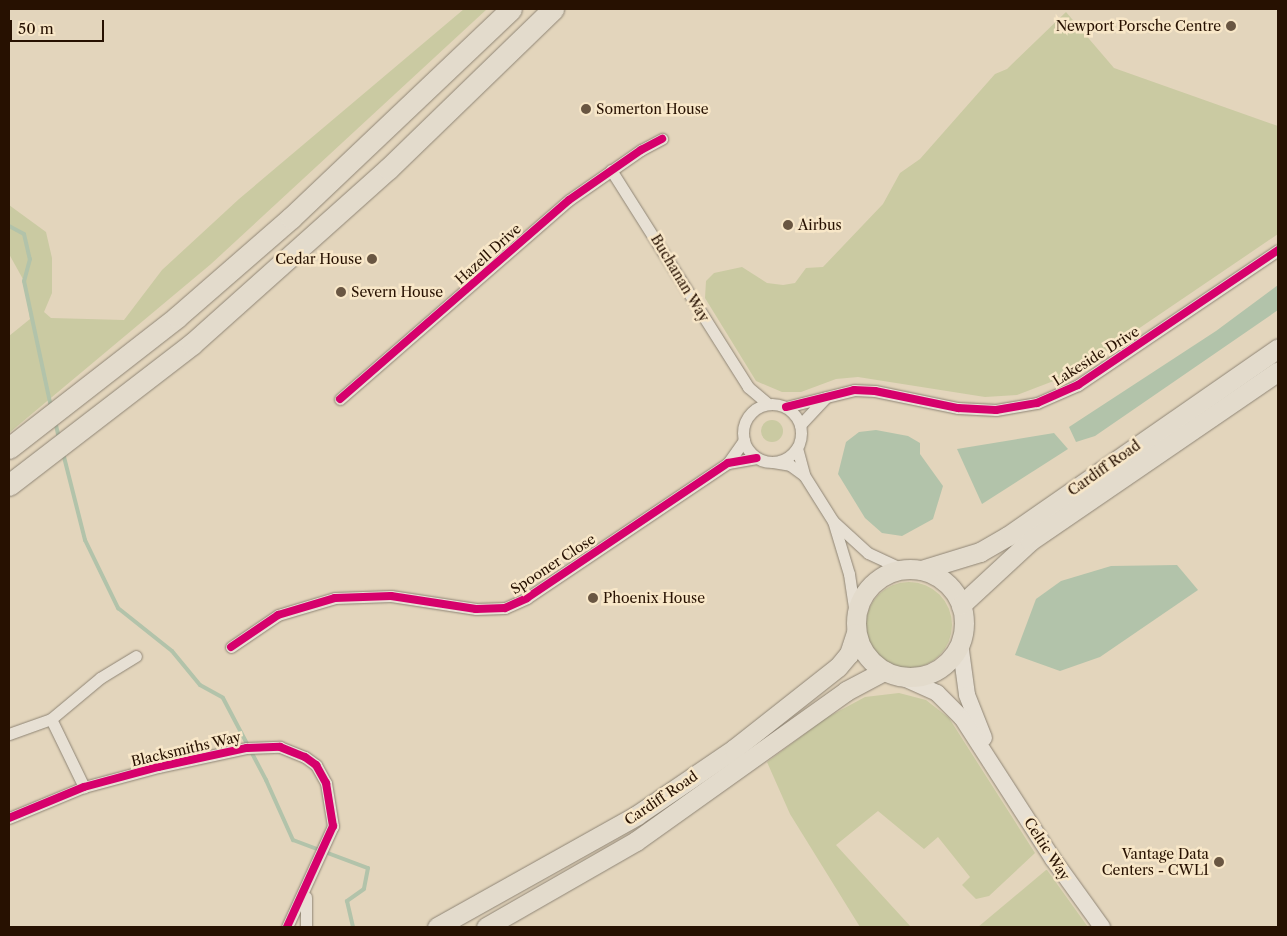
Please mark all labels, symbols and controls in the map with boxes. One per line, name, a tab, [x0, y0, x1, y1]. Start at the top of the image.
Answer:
scale bar	[12, 10, 106, 42]
place label: Newport Porsche Centre	[1056, 18, 1221, 34]
text: 50 m	[18, 19, 54, 38]
marker: Newport Porsche Centre	[1225, 20, 1237, 32]
place label: Somerton House	[596, 101, 709, 117]
marker: Somerton House	[580, 103, 592, 115]
place label: Airbus	[798, 217, 842, 233]
marker: Airbus	[782, 219, 794, 231]
street label: Hazell Drive	[452, 220, 524, 288]
street label: Buchanan Way	[647, 231, 713, 325]
place label: Cedar House	[275, 251, 362, 267]
marker: Cedar House	[366, 253, 378, 265]
place label: Severn House	[351, 284, 443, 300]
marker: Severn House	[335, 286, 347, 298]
street label: Lakeside Drive	[1050, 323, 1142, 389]
street label: Cardiff Road	[1065, 437, 1143, 499]
street label: Spooner Close	[507, 530, 599, 598]
place label: Phoenix House	[603, 590, 705, 606]
marker: Phoenix House	[587, 592, 599, 604]
street label: Blacksmiths Way	[129, 728, 243, 770]
street label: Cardiff Road	[621, 767, 701, 829]
street label: Celtic Way	[1020, 814, 1074, 884]
place label: Vantage Data Centers - CWL1	[1102, 846, 1209, 879]
marker: Vantage Data Centers - CWL1	[1213, 856, 1225, 868]

